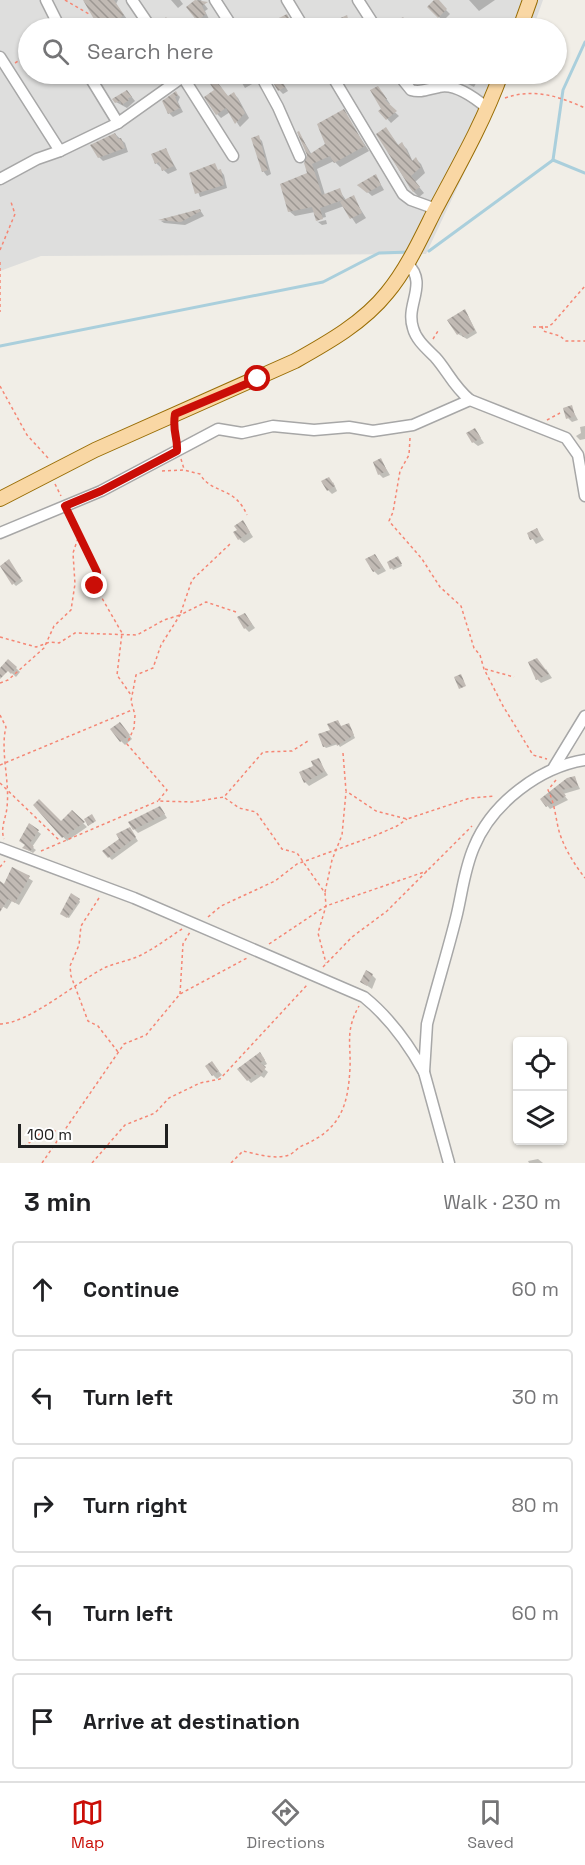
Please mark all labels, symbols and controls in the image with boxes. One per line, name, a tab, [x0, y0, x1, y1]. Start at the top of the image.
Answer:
search box	[18, 18, 567, 84]
icon: search	[39, 35, 72, 68]
text: Search here	[87, 37, 214, 65]
route start	[244, 365, 270, 391]
route end	[81, 572, 107, 598]
map controls	[513, 1037, 567, 1145]
button: locate	[513, 1037, 567, 1091]
button: layers	[513, 1091, 567, 1145]
scale bar	[18, 1121, 168, 1148]
text: 100 m	[27, 1124, 72, 1145]
text: 3 min	[24, 1185, 92, 1219]
text: Walk · 230 m	[443, 1189, 561, 1215]
icon: ahead	[26, 1273, 59, 1306]
text: Continue	[83, 1275, 179, 1303]
text: 60 m	[512, 1276, 559, 1302]
icon: left	[26, 1381, 59, 1414]
text: Turn left	[83, 1383, 173, 1411]
text: 30 m	[512, 1384, 559, 1410]
icon: right	[26, 1489, 59, 1522]
text: Turn right	[83, 1491, 188, 1519]
text: 80 m	[511, 1492, 559, 1518]
icon: left	[26, 1597, 59, 1630]
text: Turn left	[83, 1599, 173, 1627]
text: 60 m	[512, 1600, 559, 1626]
icon: arrive	[26, 1705, 59, 1738]
text: Arrive at destination	[83, 1707, 300, 1735]
tab: Map	[71, 1796, 104, 1853]
tab: Directions	[247, 1796, 325, 1853]
tab: Saved	[467, 1796, 514, 1853]

